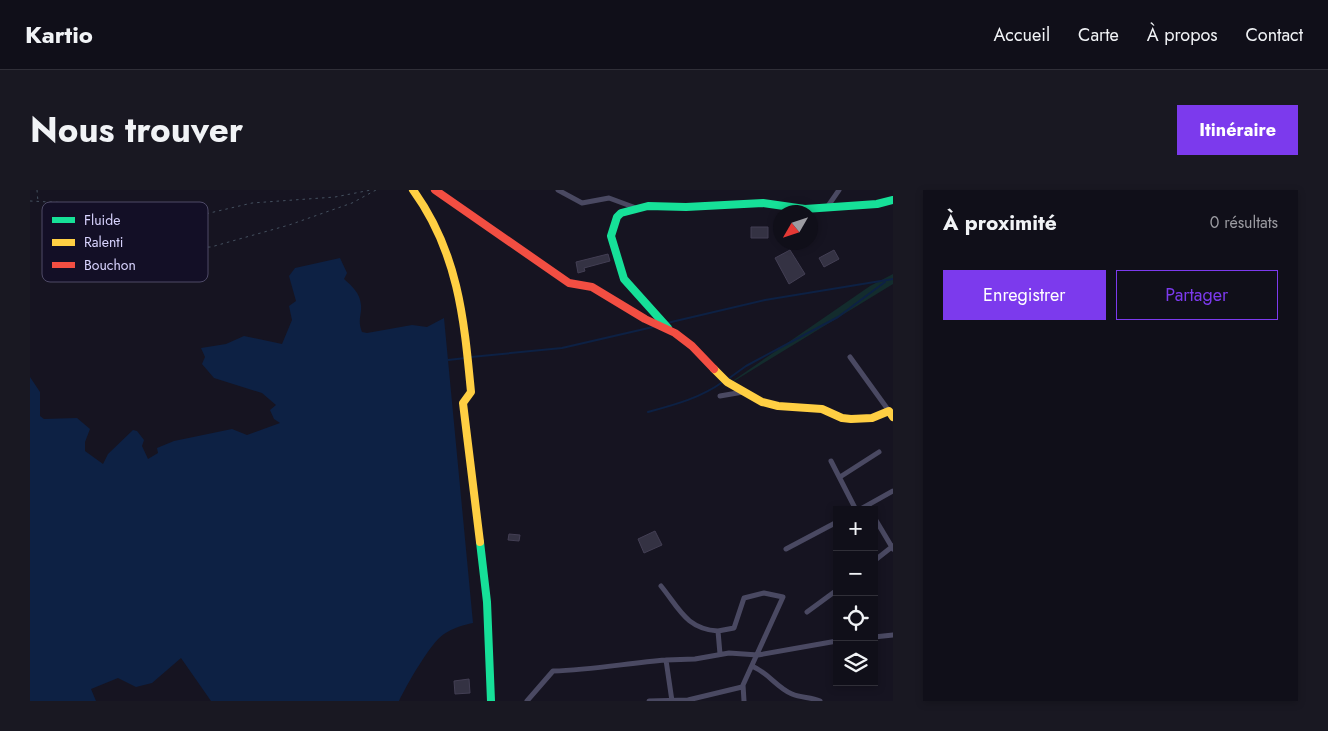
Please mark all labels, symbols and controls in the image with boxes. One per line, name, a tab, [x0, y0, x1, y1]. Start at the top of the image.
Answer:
text: Kartio	[25, 17, 93, 52]
text: Accueil	[993, 22, 1050, 48]
text: Carte	[1078, 22, 1119, 48]
text: À propos	[1147, 22, 1217, 48]
text: Contact	[1245, 22, 1303, 48]
text: Nous trouver	[30, 105, 243, 155]
button: Itinéraire	[1177, 105, 1298, 155]
legend	[42, 202, 208, 282]
north arrow	[773, 205, 818, 250]
text: À proximité	[943, 208, 1057, 238]
text: Fluide	[84, 210, 120, 230]
text: 0 résultats	[1210, 211, 1278, 234]
text: Ralenti	[84, 232, 123, 252]
text: Bouchon	[84, 255, 136, 275]
button: Enregistrer	[943, 270, 1106, 320]
button: Partager	[1116, 270, 1278, 320]
map controls	[833, 506, 878, 686]
button: +	[833, 506, 878, 551]
button: −	[833, 551, 878, 596]
button: locate	[833, 596, 878, 641]
button: layers	[833, 641, 878, 686]

